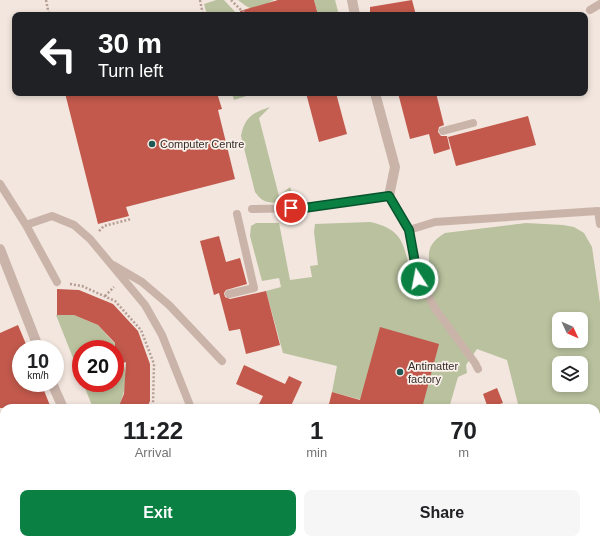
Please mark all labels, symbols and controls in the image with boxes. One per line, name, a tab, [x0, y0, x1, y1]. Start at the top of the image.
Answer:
icon: left	[32, 28, 84, 80]
text: 30 m	[98, 28, 162, 59]
text: Turn left	[98, 61, 163, 81]
place label: Computer Centre	[160, 138, 244, 150]
marker: Computer Centre	[147, 139, 157, 149]
pin	[274, 191, 308, 225]
icon: arrive	[280, 197, 302, 219]
position arrow	[397, 258, 439, 300]
north arrow	[552, 312, 588, 348]
map controls	[552, 312, 588, 392]
speed limit sign: 20	[72, 340, 124, 392]
text: 10	[27, 350, 49, 372]
button: layers	[552, 356, 588, 392]
place label: Antimatter factory	[408, 360, 458, 385]
marker: Antimatter factory	[395, 367, 405, 377]
text: km/h	[27, 370, 49, 381]
text: 11:22	[123, 417, 183, 444]
text: 1	[310, 417, 323, 444]
text: 70	[450, 417, 477, 444]
text: Arrival	[135, 445, 172, 460]
text: min	[306, 445, 327, 460]
text: m	[458, 445, 469, 460]
button: Exit	[20, 490, 296, 536]
button: Share	[304, 490, 580, 536]

